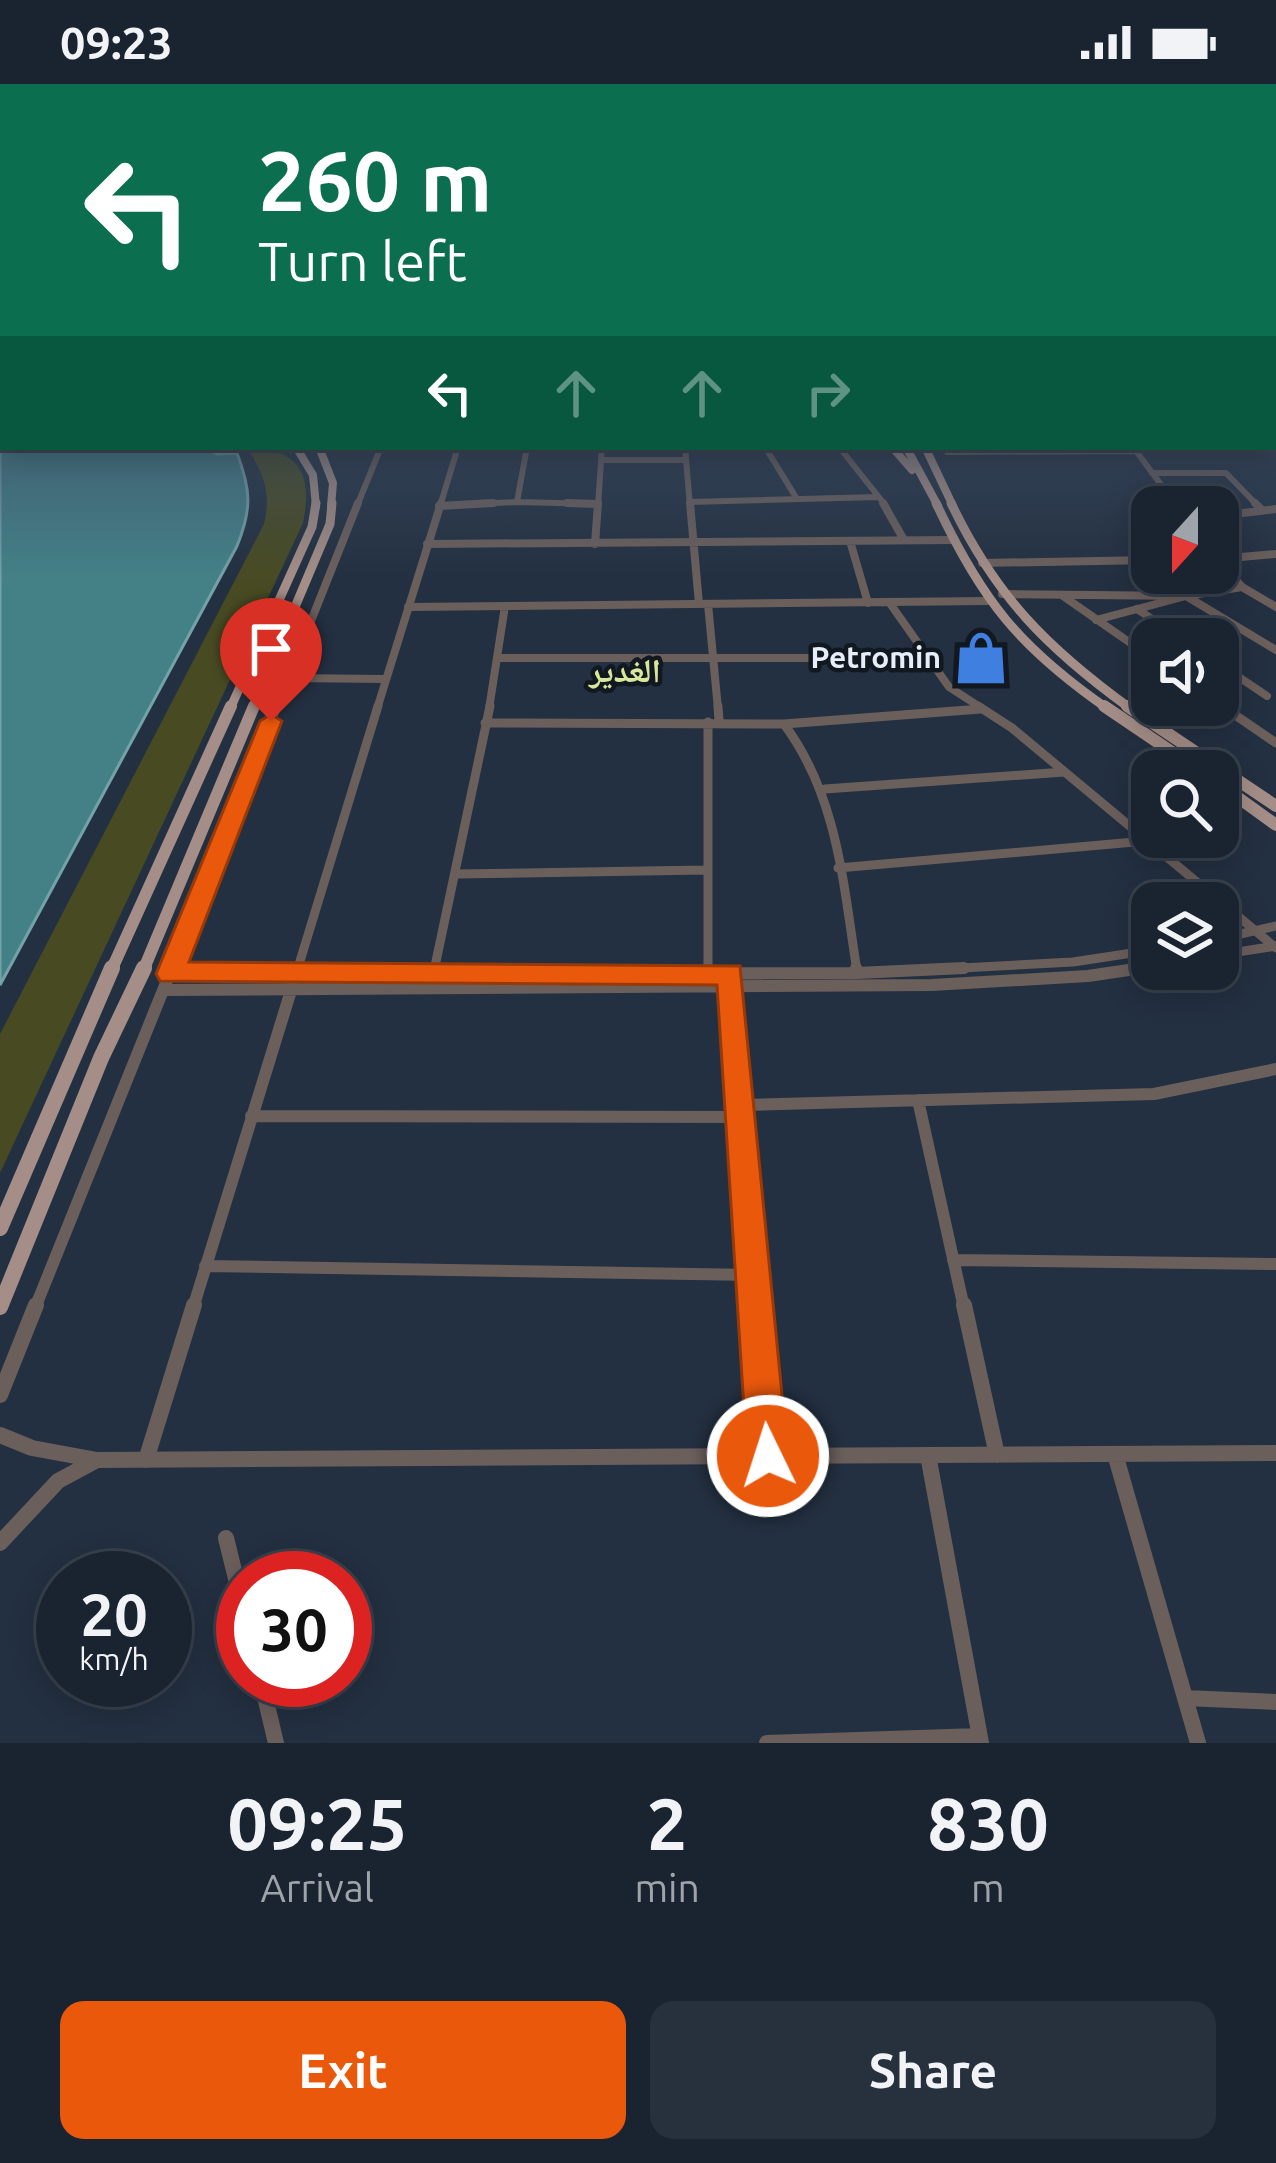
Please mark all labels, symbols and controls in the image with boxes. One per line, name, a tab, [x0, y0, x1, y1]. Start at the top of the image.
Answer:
text: 09:23	[60, 17, 173, 68]
icon: left	[60, 132, 216, 288]
text: 260 m	[258, 133, 492, 227]
text: Turn left	[258, 231, 467, 291]
icon: left	[417, 360, 483, 426]
icon: ahead	[543, 360, 609, 426]
icon: ahead	[669, 360, 735, 426]
icon: right	[795, 360, 861, 426]
north arrow	[1131, 486, 1239, 594]
map controls	[1131, 486, 1239, 990]
pin	[220, 598, 322, 721]
icon: arrive	[238, 616, 304, 682]
button: sound	[1131, 618, 1239, 726]
shop icon: Petromin	[952, 629, 1010, 687]
place label: Petromin	[810, 640, 941, 674]
district label: الغدير	[587, 651, 661, 689]
button: search	[1131, 750, 1239, 858]
button: layers	[1131, 882, 1239, 990]
position arrow	[705, 1393, 831, 1519]
speed limit sign: 30	[216, 1551, 372, 1707]
text: 20	[80, 1580, 148, 1647]
text: km/h	[79, 1642, 149, 1676]
text: 09:25	[227, 1783, 407, 1864]
text: 2	[647, 1783, 687, 1864]
text: 830	[927, 1783, 1049, 1864]
text: Arrival	[260, 1866, 374, 1909]
text: min	[634, 1866, 700, 1909]
text: m	[971, 1866, 1005, 1909]
button: Exit	[60, 2001, 626, 2139]
button: Share	[650, 2001, 1216, 2139]

